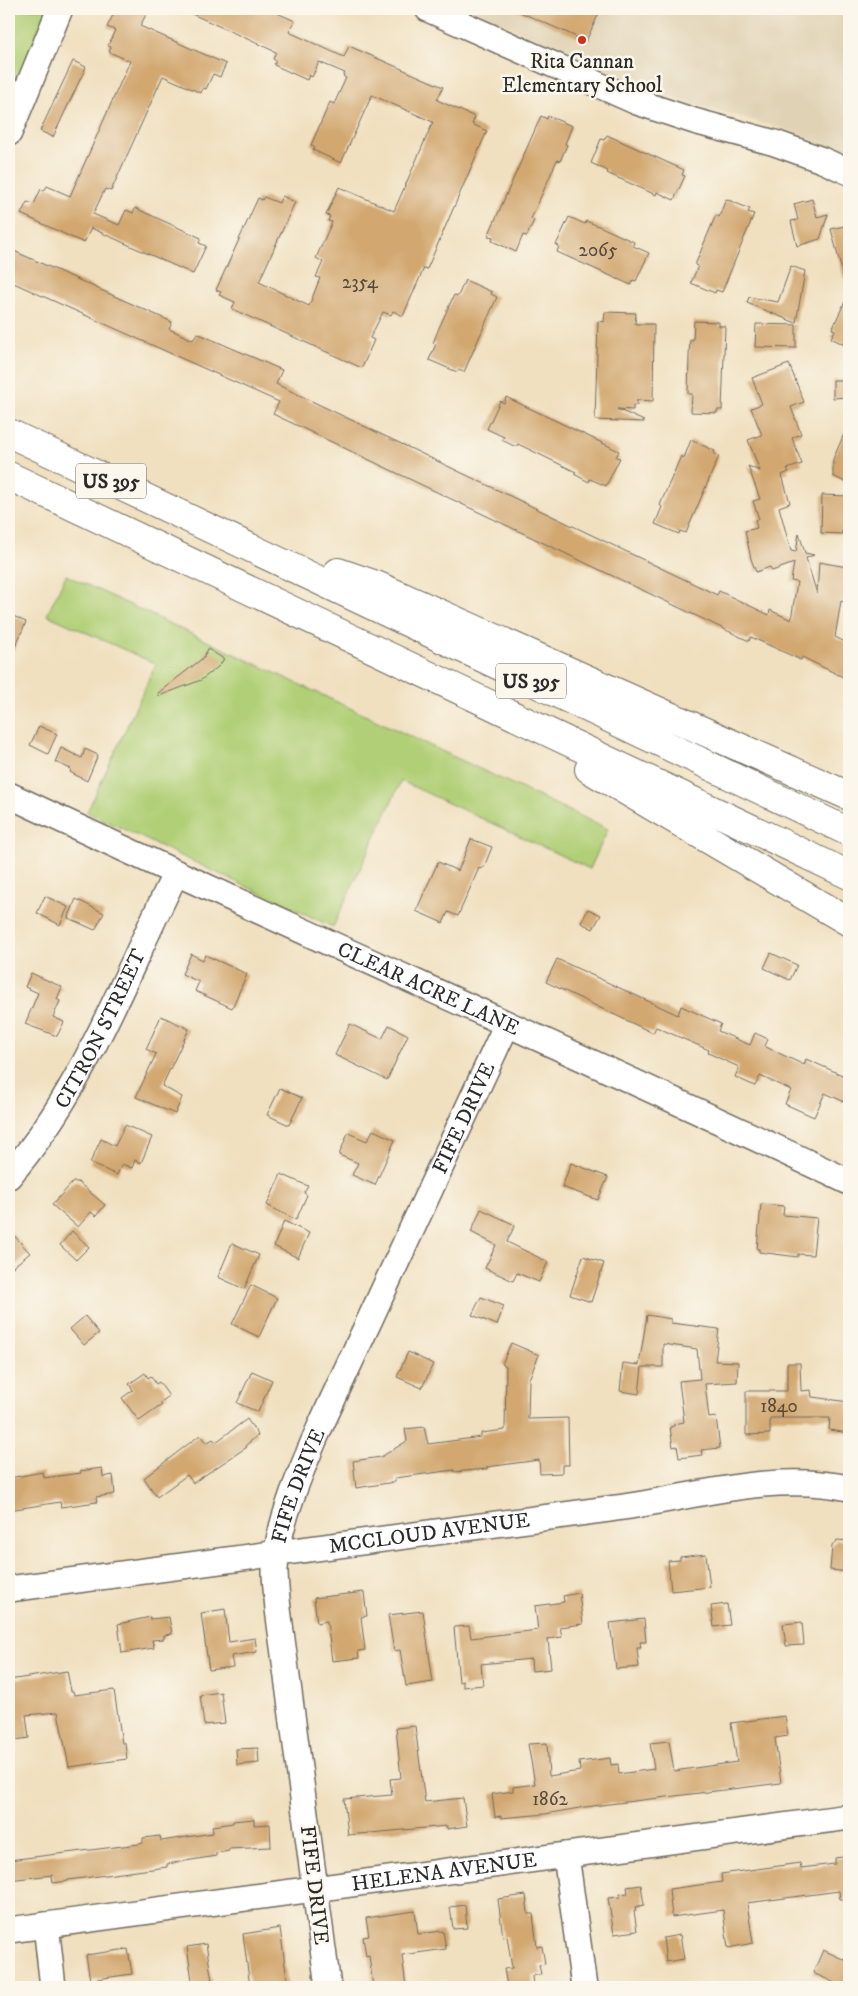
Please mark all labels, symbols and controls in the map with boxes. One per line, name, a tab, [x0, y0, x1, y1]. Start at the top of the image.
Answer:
marker: Rita Cannan Elementary School	[576, 34, 588, 46]
place label: Rita Cannan Elementary School	[502, 49, 663, 99]
house number: 2065	[579, 239, 618, 262]
house number: 2354	[342, 271, 379, 294]
road number: US 395	[76, 464, 146, 498]
road number: US 395	[496, 664, 566, 698]
street label: CLEAR ACRE LANE	[333, 936, 524, 1042]
street label: CITRON STREET	[49, 945, 152, 1114]
street label: FIFE DRIVE	[427, 1058, 501, 1178]
house number: 1840	[760, 1395, 798, 1418]
street label: FIFE DRIVE	[267, 1425, 332, 1546]
street label: MCCLOUD AVENUE	[327, 1507, 532, 1560]
house number: 1862	[532, 1788, 569, 1811]
street label: FIFE DRIVE	[294, 1824, 334, 1946]
street label: HELENA AVENUE	[350, 1847, 539, 1898]

